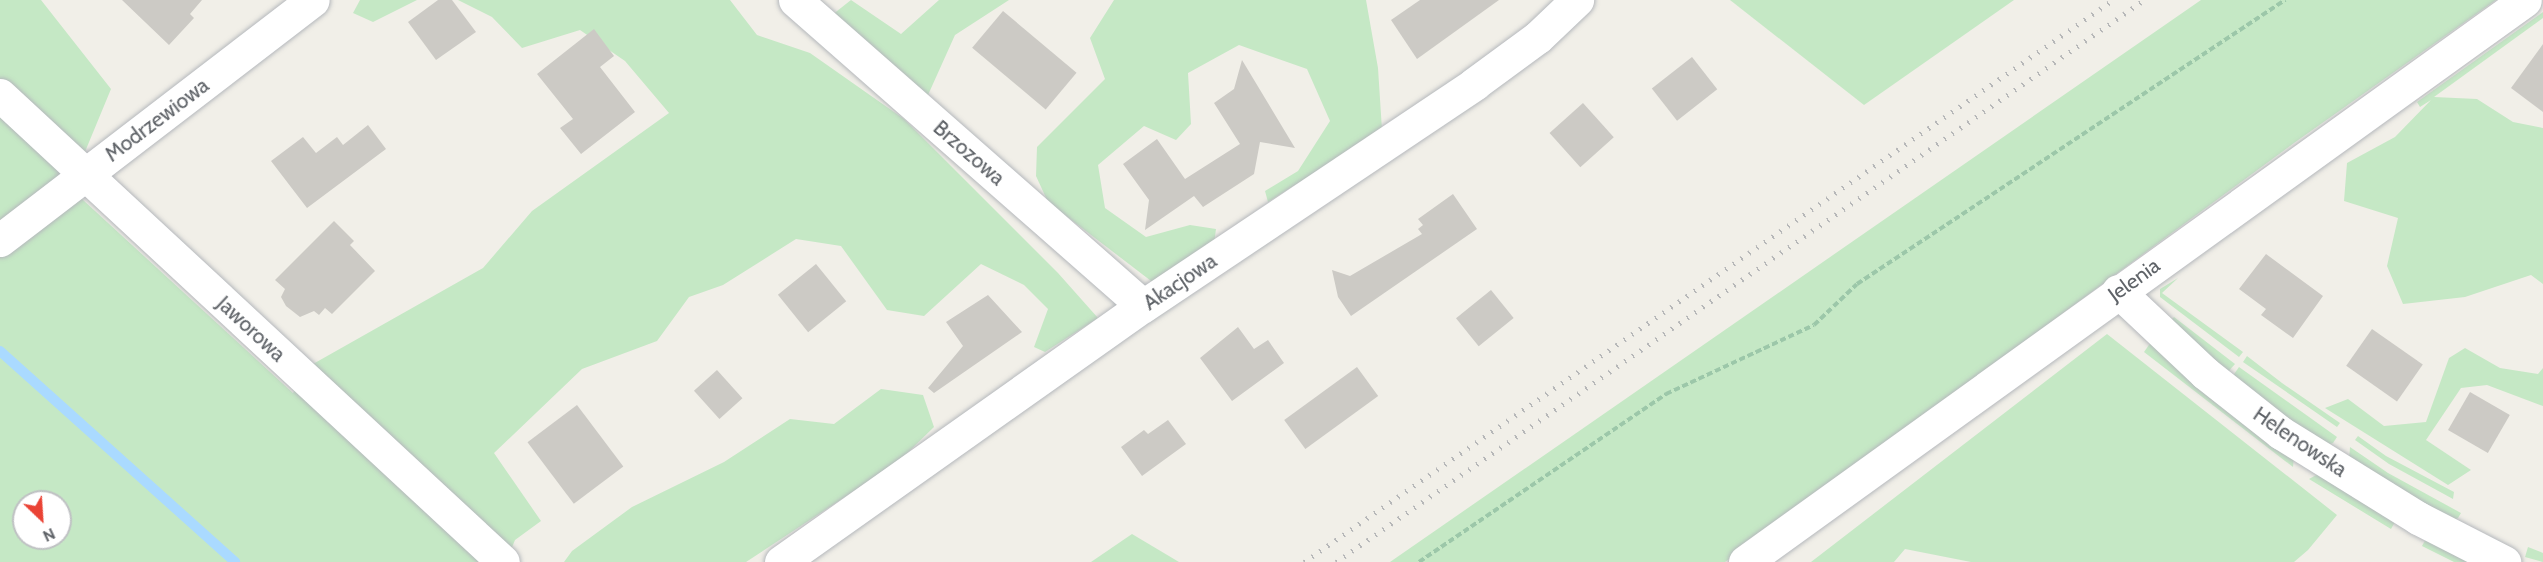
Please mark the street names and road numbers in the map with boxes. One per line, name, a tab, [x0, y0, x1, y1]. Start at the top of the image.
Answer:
street label: Modrzewiowa	[100, 73, 214, 167]
street label: Brzozowa	[928, 115, 1010, 191]
street label: Akacjowa	[1139, 248, 1221, 316]
street label: Jelenia	[2103, 253, 2165, 307]
street label: Jaworowa	[211, 291, 291, 367]
street label: Helenowska	[2248, 402, 2352, 482]

